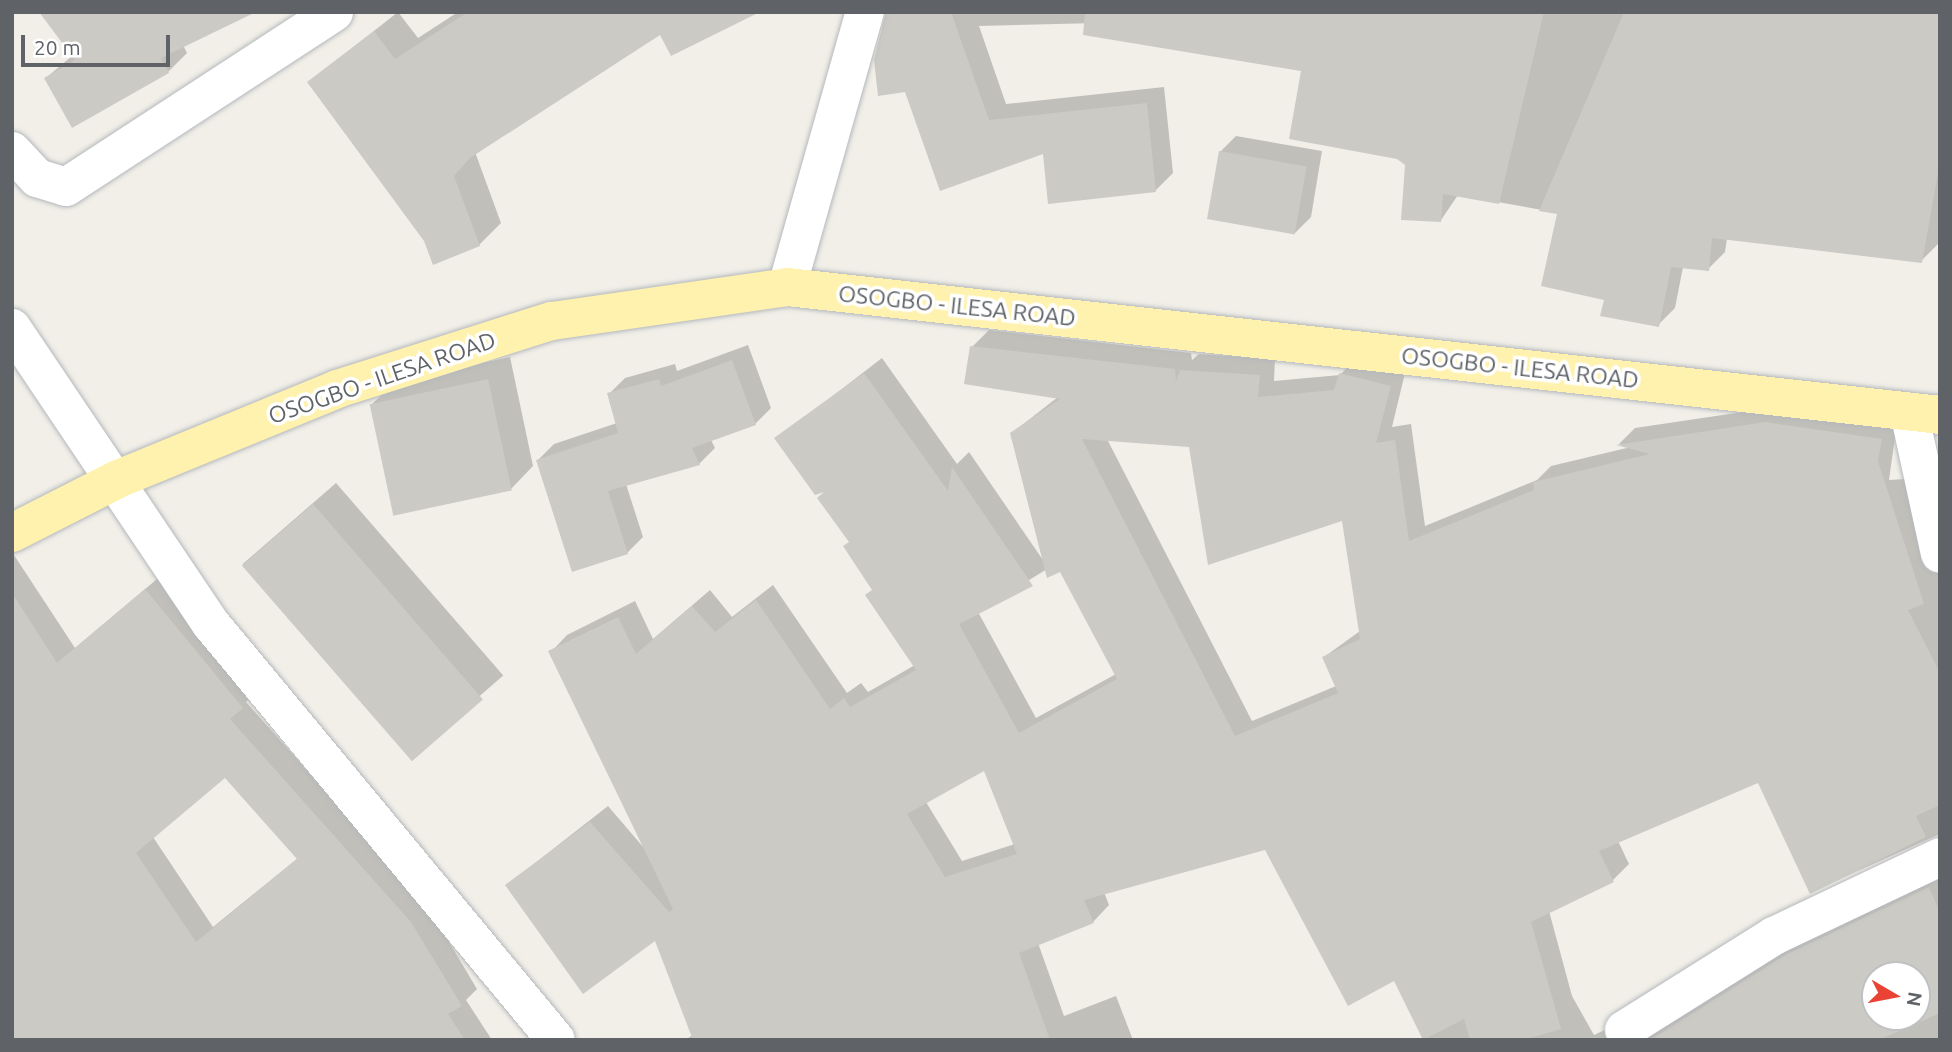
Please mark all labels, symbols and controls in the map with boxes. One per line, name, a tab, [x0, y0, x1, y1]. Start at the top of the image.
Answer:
scale bar	[24, 21, 173, 65]
text: 20 m	[34, 35, 81, 59]
street label: OSOGBO - ILESA ROAD	[837, 280, 1077, 332]
street label: OSOGBO - ILESA ROAD	[265, 326, 499, 430]
street label: OSOGBO - ILESA ROAD	[1400, 342, 1640, 394]
north arrow	[1861, 961, 1931, 1031]
text: N	[1903, 990, 1927, 1008]

